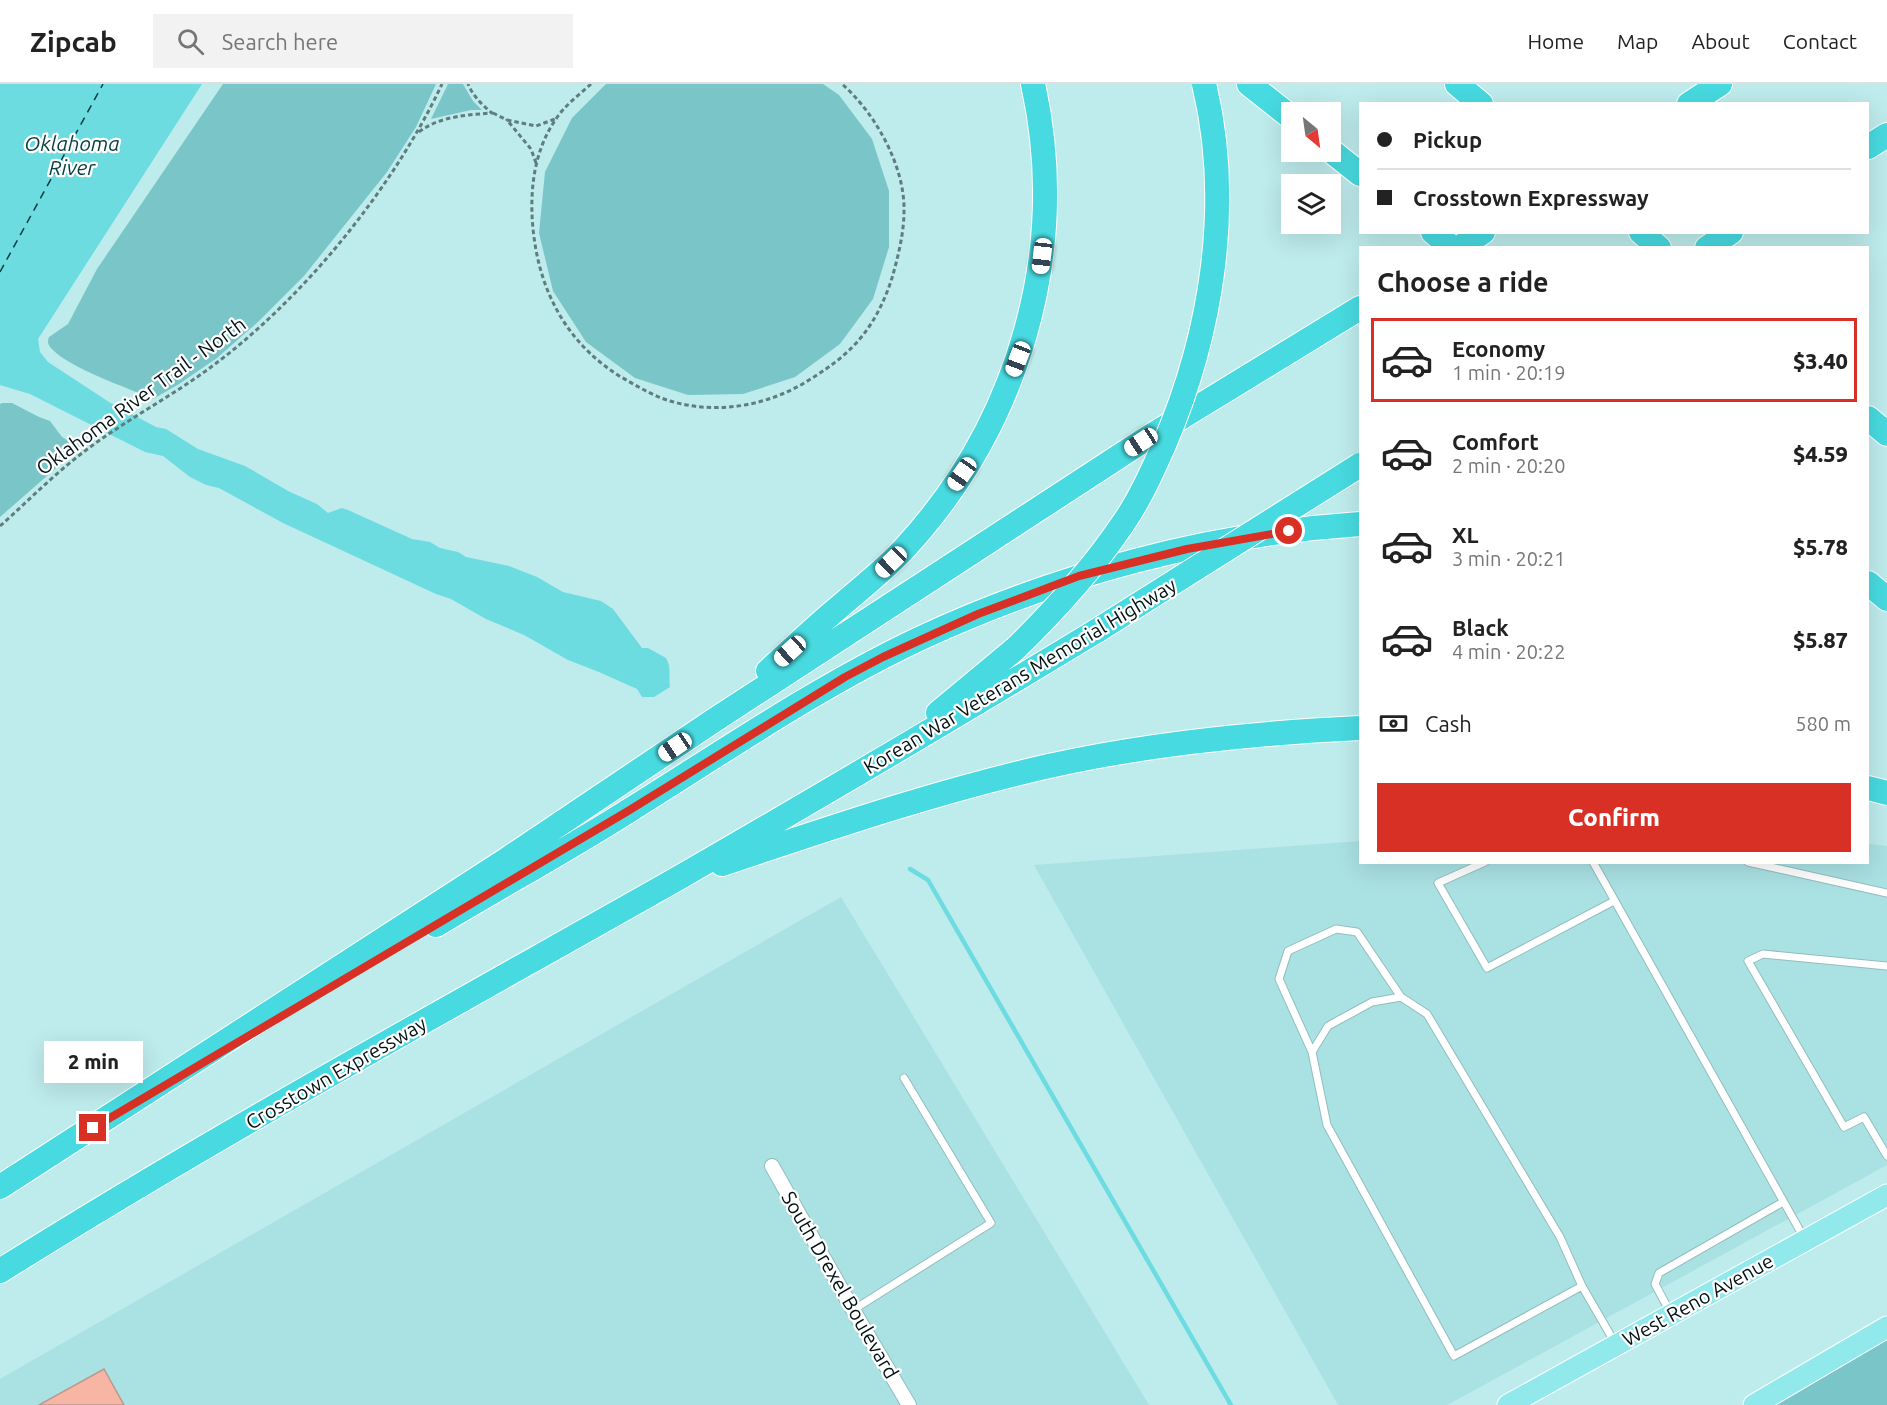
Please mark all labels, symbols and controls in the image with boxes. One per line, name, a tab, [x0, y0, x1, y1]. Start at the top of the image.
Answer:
search box	[153, 14, 573, 68]
icon: search	[174, 25, 207, 58]
text: Zipcab	[30, 26, 117, 57]
text: Search here	[222, 29, 338, 54]
text: Home	[1527, 29, 1584, 53]
text: Map	[1617, 29, 1658, 53]
text: About	[1691, 29, 1750, 53]
text: Contact	[1783, 29, 1857, 53]
north arrow	[1281, 102, 1341, 162]
map controls	[1281, 102, 1341, 234]
text: Pickup	[1413, 127, 1482, 152]
water label: Oklahoma River	[24, 131, 120, 179]
button: layers	[1281, 174, 1341, 234]
text: Crosstown Expressway	[1413, 185, 1649, 210]
car	[1031, 237, 1053, 275]
text: Choose a ride	[1377, 267, 1549, 297]
street label: Oklahoma River Trail - North	[32, 312, 250, 479]
icon: car	[1380, 333, 1434, 387]
text: Economy	[1452, 336, 1545, 361]
car	[1003, 339, 1033, 379]
text: $3.40	[1793, 348, 1848, 373]
text: 1 min · 20:19	[1452, 361, 1566, 384]
car	[1121, 425, 1161, 459]
icon: car	[1380, 426, 1434, 480]
text: Comfort	[1452, 429, 1539, 454]
text: $4.59	[1793, 441, 1848, 466]
car	[944, 454, 980, 494]
text: 2 min · 20:20	[1452, 454, 1566, 477]
route start	[1275, 517, 1302, 544]
icon: car	[1380, 519, 1434, 573]
text: XL	[1452, 522, 1479, 547]
text: $5.78	[1793, 534, 1848, 559]
car	[872, 543, 910, 581]
text: 3 min · 20:21	[1452, 547, 1566, 570]
street label: Korean War Veterans Memorial Highway	[859, 573, 1180, 778]
icon: car	[1380, 612, 1434, 666]
text: Black	[1452, 615, 1509, 640]
text: $5.87	[1793, 627, 1848, 652]
car	[771, 632, 809, 670]
text: 4 min · 20:22	[1452, 640, 1566, 663]
icon: cash	[1377, 707, 1410, 740]
text: Cash	[1425, 711, 1472, 736]
text: 580 m	[1795, 712, 1851, 735]
car	[655, 729, 695, 765]
button: Confirm	[1377, 783, 1851, 852]
street label: Crosstown Expressway	[241, 1011, 430, 1134]
callout: 2 min	[44, 1041, 142, 1083]
text: 2 min	[68, 1050, 119, 1073]
route end	[79, 1114, 106, 1141]
street label: South Drexel Boulevard	[777, 1187, 903, 1382]
street label: West Reno Avenue	[1618, 1249, 1777, 1351]

